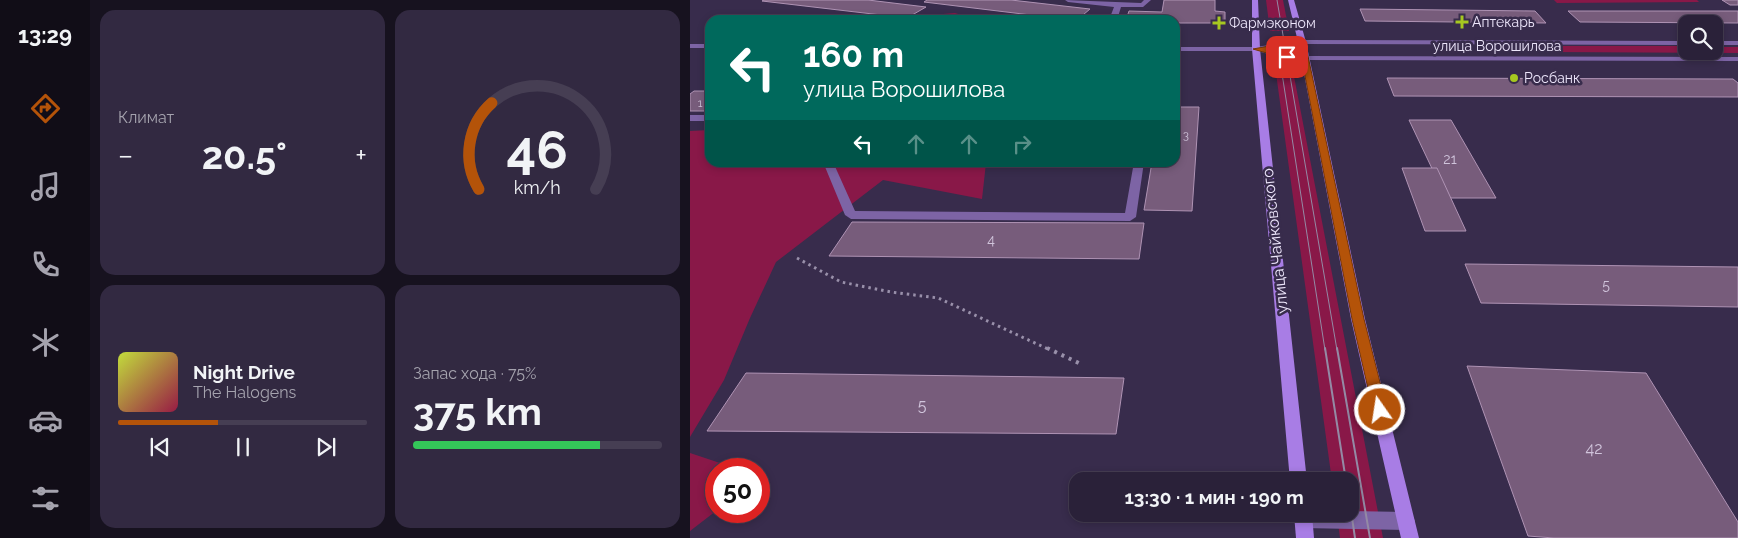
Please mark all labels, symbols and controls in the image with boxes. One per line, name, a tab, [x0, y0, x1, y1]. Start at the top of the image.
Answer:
place label: Аптекарь	[1472, 14, 1535, 30]
place label: Фармэконом	[1229, 15, 1316, 31]
map controls	[1678, 15, 1723, 60]
button: search	[1678, 15, 1723, 60]
marker: Аптекарь	[1456, 16, 1468, 28]
marker: Фармэконом	[1213, 17, 1225, 29]
text: 13:29	[18, 22, 72, 48]
text: 160 m	[803, 34, 904, 75]
icon: left	[720, 35, 785, 100]
pin	[1266, 36, 1308, 78]
street label: улица Ворошилова	[1433, 38, 1561, 54]
icon: arrive	[1273, 43, 1301, 71]
place label: Росбанк	[1524, 70, 1580, 86]
marker: Росбанк	[1508, 72, 1520, 84]
text: улица Ворошилова	[803, 76, 1005, 102]
icon: directions	[28, 91, 63, 126]
house number: 1	[698, 97, 703, 110]
text: Климат	[118, 108, 174, 127]
text: 46	[507, 119, 568, 180]
house number: 3	[1183, 129, 1189, 142]
icon: left	[849, 130, 877, 158]
icon: ahead	[902, 130, 930, 158]
icon: ahead	[955, 130, 983, 158]
icon: right	[1008, 130, 1036, 158]
text: 20.5°	[202, 133, 287, 178]
text: −	[118, 139, 133, 172]
text: +	[355, 139, 367, 172]
house number: 21	[1443, 151, 1457, 167]
street label: улица Чайковского	[1258, 167, 1292, 315]
icon: music	[28, 169, 63, 204]
text: km/h	[514, 177, 561, 198]
house number: 4	[987, 232, 995, 248]
icon: phone	[28, 247, 63, 282]
house number: 5	[1602, 277, 1610, 293]
icon: climate	[28, 325, 63, 360]
text: Night Drive	[193, 361, 295, 383]
text: Запас хода · 75%	[413, 364, 536, 383]
text: The Halogens	[193, 383, 296, 402]
position arrow	[1353, 383, 1405, 435]
text: 375 km	[413, 389, 542, 434]
house number: 5	[918, 396, 927, 415]
icon: car	[28, 403, 63, 438]
icon: previous	[146, 433, 174, 461]
icon: pause	[229, 433, 257, 461]
icon: next	[312, 433, 340, 461]
house number: 42	[1585, 439, 1603, 458]
speed limit sign: 50	[705, 458, 770, 523]
icon: filters	[28, 481, 63, 516]
text: 13:30 · 1 мин · 190 m	[1124, 486, 1304, 508]

